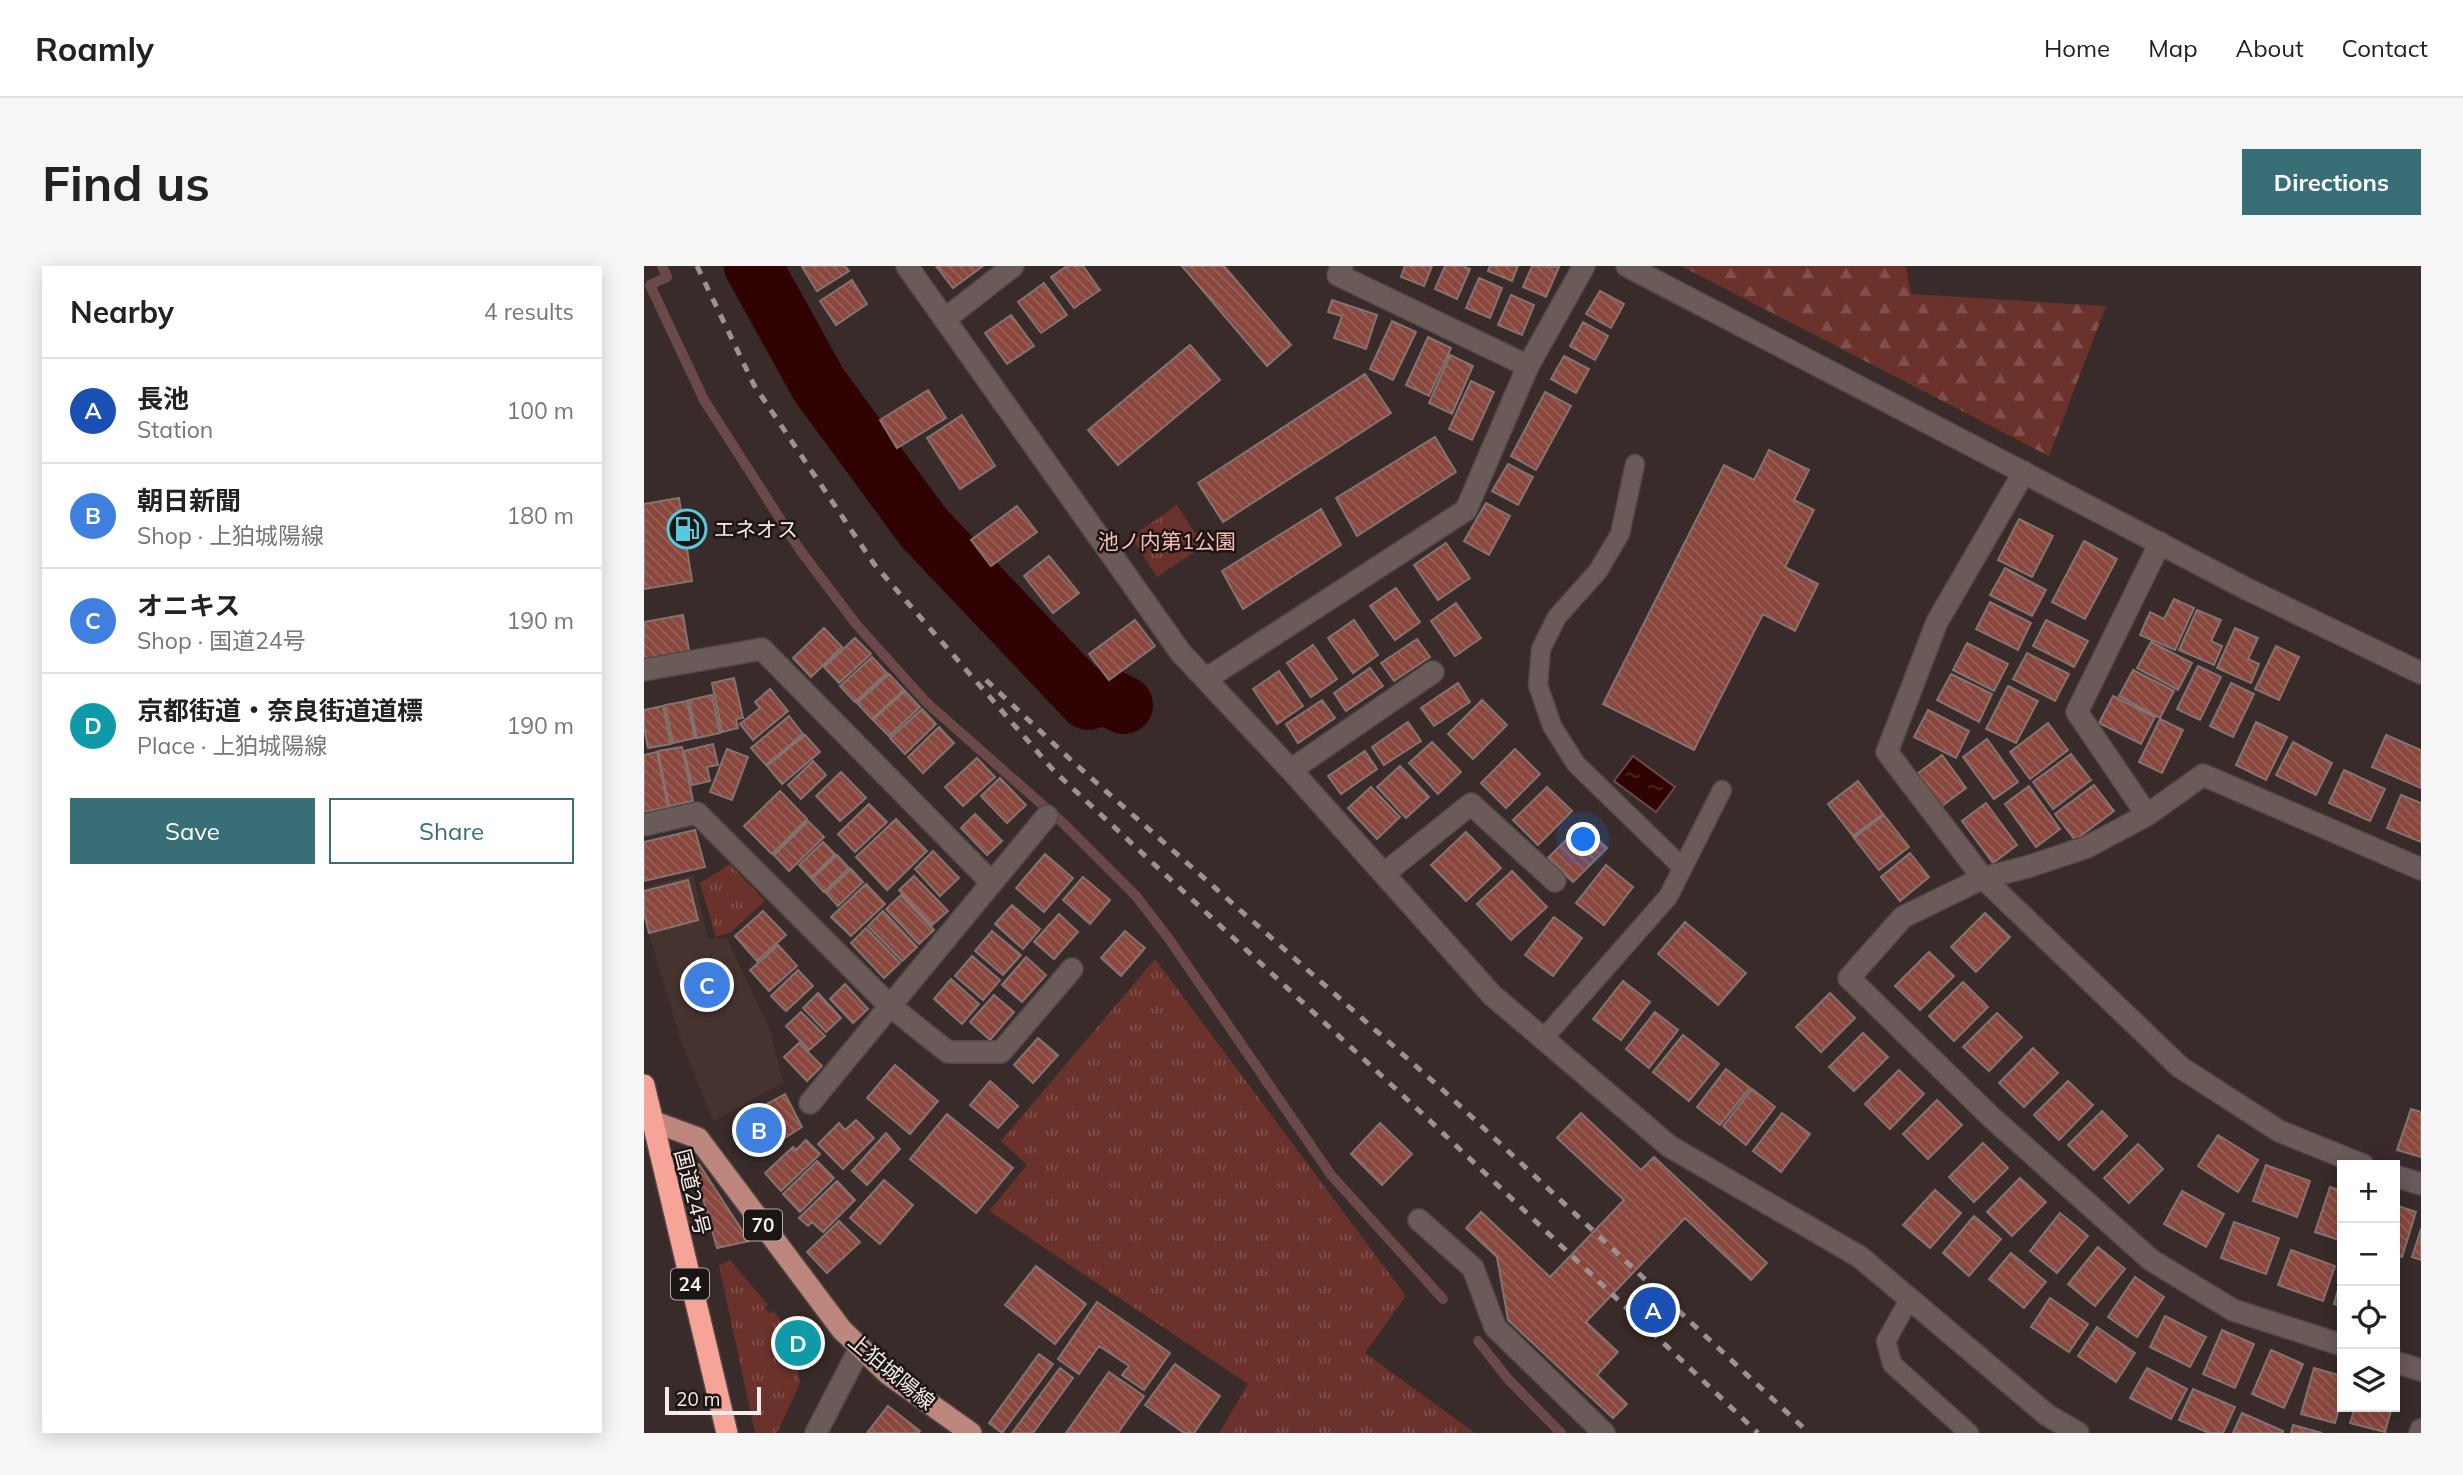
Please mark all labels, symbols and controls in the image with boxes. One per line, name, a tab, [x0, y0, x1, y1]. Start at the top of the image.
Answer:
text: Roamly	[35, 28, 154, 69]
text: Home	[2044, 33, 2110, 63]
text: Map	[2148, 33, 2198, 63]
text: About	[2236, 33, 2304, 63]
text: Contact	[2342, 33, 2428, 63]
button: Directions	[2242, 149, 2421, 215]
text: Find us	[42, 152, 210, 213]
text: Nearby	[70, 293, 174, 331]
text: 4 results	[484, 297, 574, 326]
text: 長池	[137, 382, 189, 415]
text: A	[84, 396, 102, 425]
text: 100 m	[506, 396, 574, 425]
text: Station	[137, 415, 213, 444]
text: 朝日新聞	[137, 484, 241, 517]
text: B	[85, 501, 101, 530]
text: 180 m	[506, 501, 574, 530]
fuel station icon: エネオス	[666, 508, 708, 550]
place label: エネオス	[714, 516, 798, 542]
text: Shop · 上狛城陽線	[137, 521, 324, 550]
park label: 池ノ内第1公園	[1098, 528, 1236, 554]
text: オニキス	[137, 589, 240, 622]
text: C	[85, 606, 101, 635]
text: 190 m	[506, 606, 574, 635]
text: Shop · 国道24号	[137, 626, 306, 655]
text: 京都街道・奈良街道道標	[137, 694, 423, 727]
text: D	[84, 711, 102, 740]
text: 190 m	[506, 711, 574, 740]
text: Place · 上狛城陽線	[137, 731, 327, 760]
button: Save	[70, 798, 315, 864]
button: Share	[329, 798, 574, 864]
your location	[1566, 822, 1600, 856]
pin: C	[684, 959, 730, 1011]
pin: B	[736, 1104, 782, 1156]
street label: 国道24号	[670, 1146, 716, 1238]
map controls	[2337, 1160, 2400, 1412]
button: +	[2337, 1160, 2400, 1223]
road number: 70	[744, 1210, 782, 1240]
button: −	[2337, 1223, 2400, 1286]
road number: 24	[671, 1268, 709, 1300]
pin: A	[1630, 1284, 1676, 1336]
button: locate	[2337, 1286, 2400, 1349]
pin: D	[775, 1317, 821, 1369]
street label: 上狛城陽線	[843, 1327, 941, 1415]
button: layers	[2337, 1349, 2400, 1412]
scale bar	[665, 1384, 761, 1416]
text: 20 m	[676, 1387, 720, 1411]

